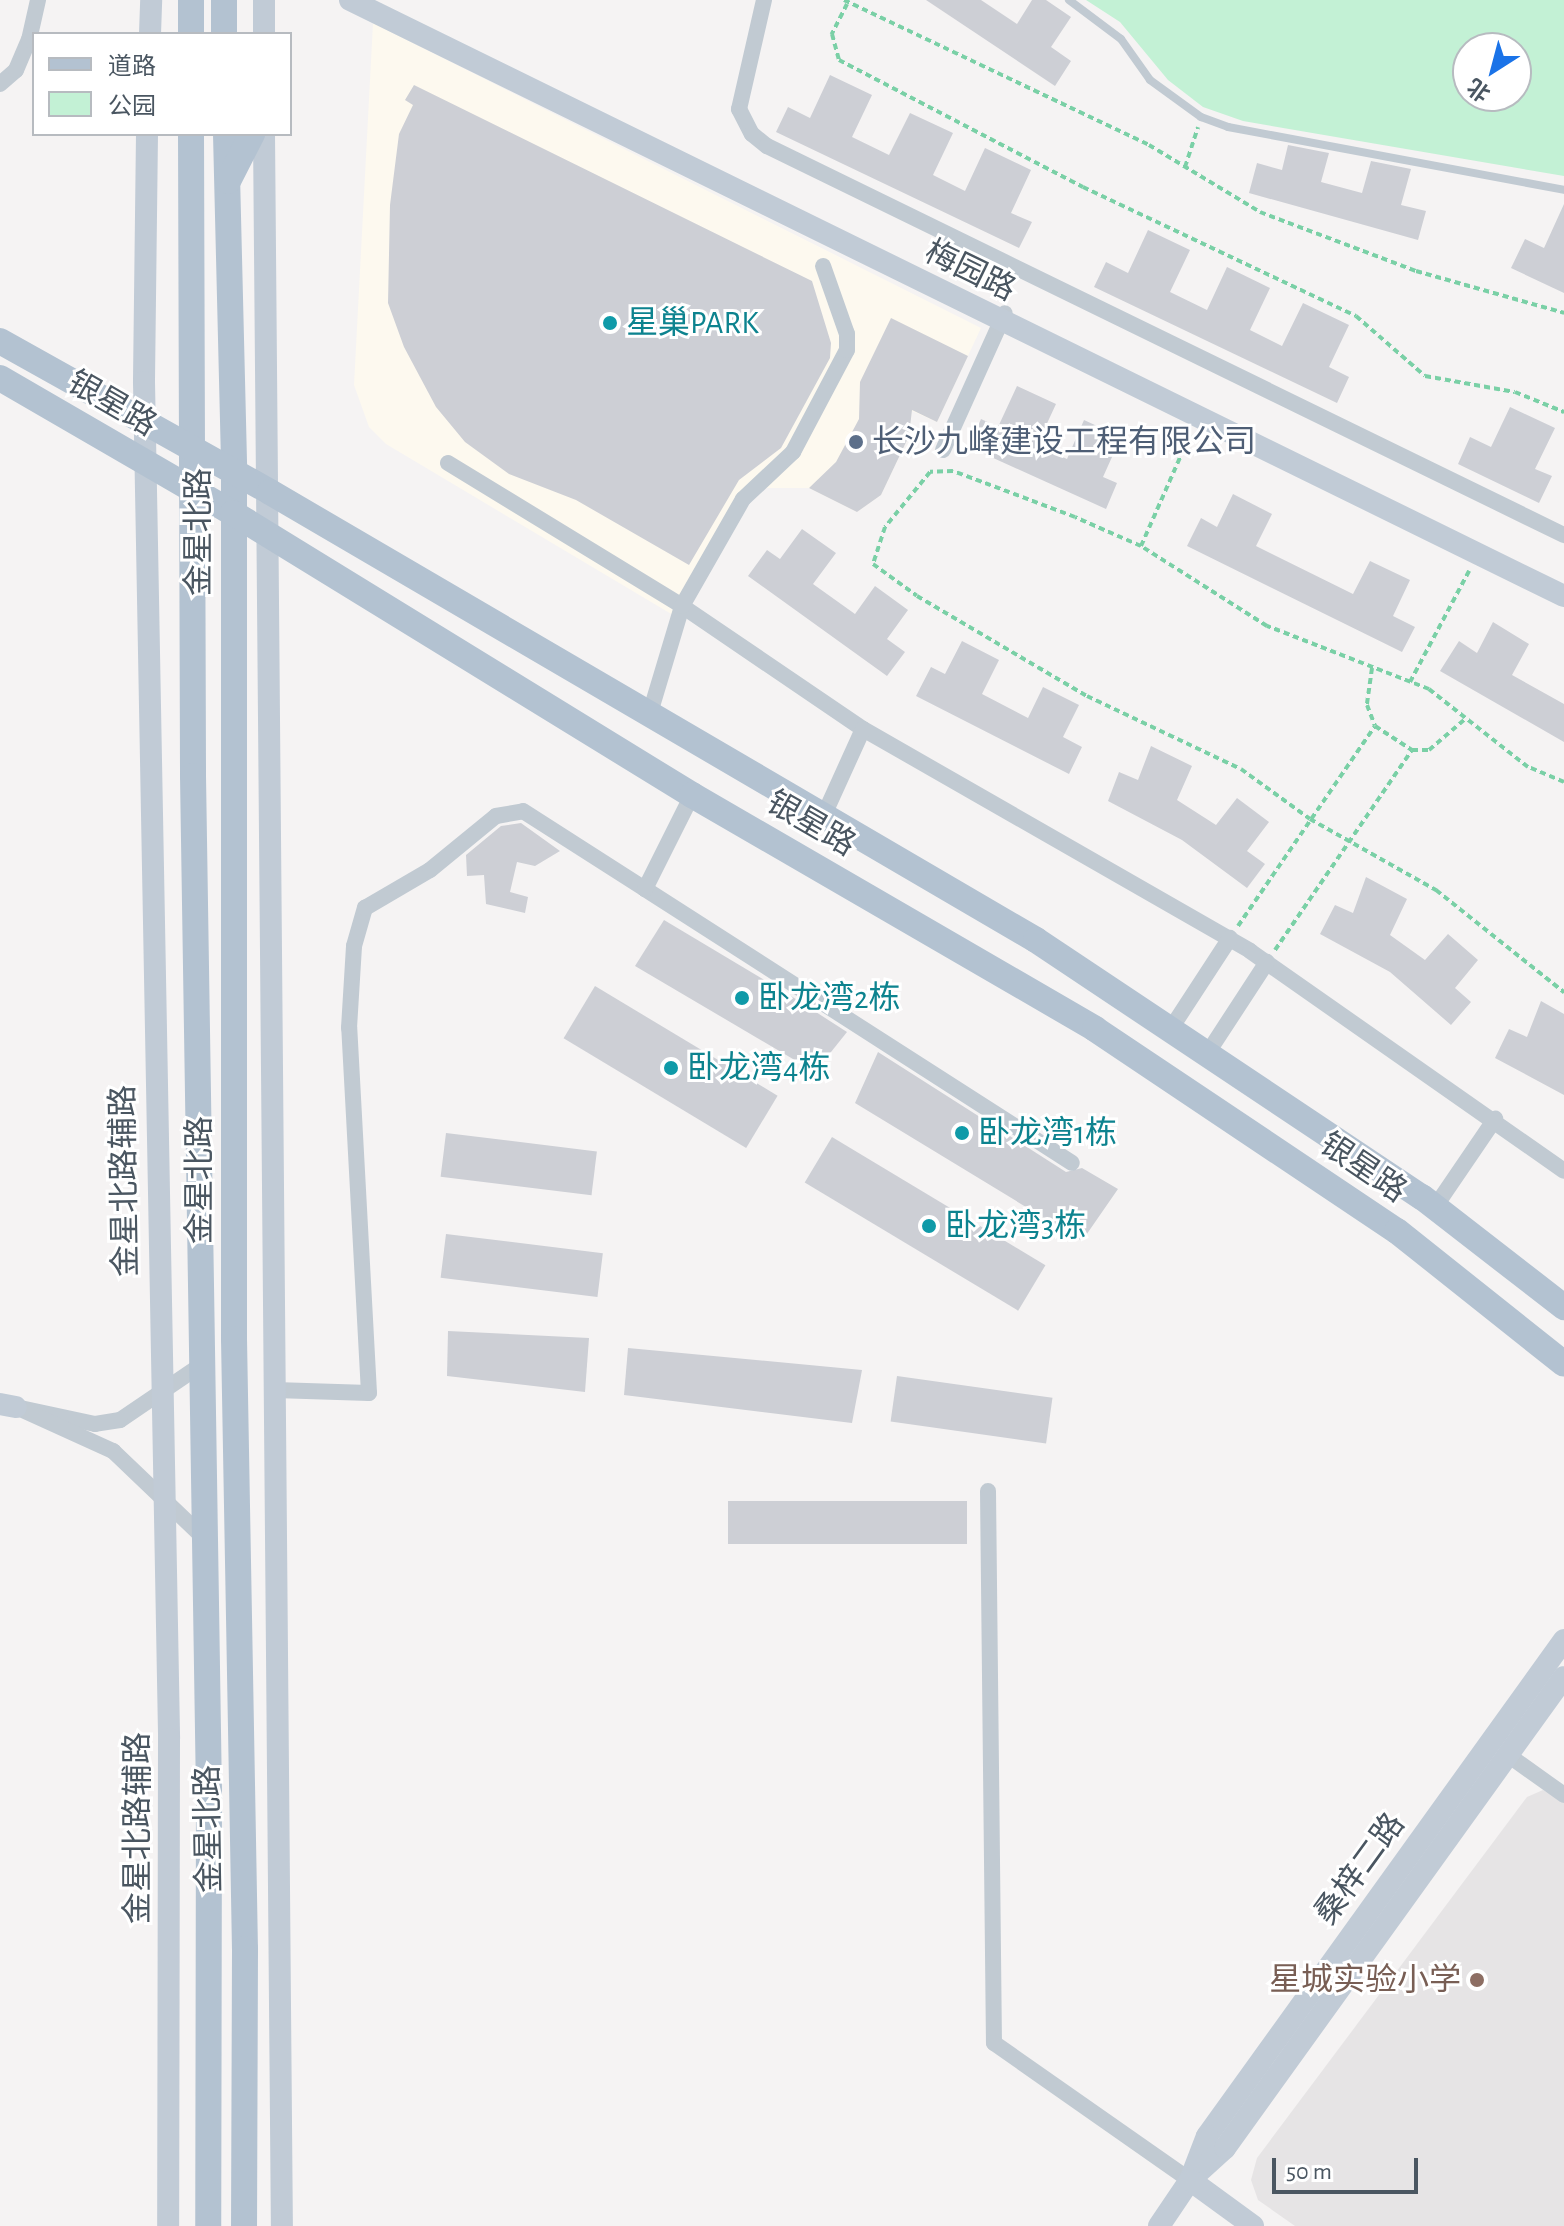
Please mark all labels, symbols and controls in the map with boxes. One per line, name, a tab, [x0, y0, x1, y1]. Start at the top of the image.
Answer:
legend	[32, 32, 292, 136]
north arrow	[1452, 32, 1532, 112]
text: 道路	[108, 55, 156, 79]
text: 北	[1464, 74, 1494, 105]
text: 公园	[108, 95, 156, 119]
street label: 梅园路	[918, 233, 1022, 309]
place label: 星巢PARK	[626, 304, 759, 342]
marker: 星巢PARK	[601, 314, 619, 332]
street label: 银星路	[61, 363, 163, 445]
place label: 长沙九峰建设工程有限公司	[872, 423, 1256, 461]
marker: 长沙九峰建设工程有限公司	[847, 433, 865, 451]
street label: 金星北路	[180, 468, 218, 596]
street label: 银星路	[760, 783, 862, 865]
place label: 卧龙湾2栋	[758, 979, 901, 1017]
marker: 卧龙湾2栋	[733, 989, 751, 1007]
place label: 卧龙湾4栋	[687, 1049, 830, 1087]
marker: 卧龙湾4栋	[662, 1059, 680, 1077]
street label: 金星北路辅路	[104, 1085, 146, 1277]
place label: 卧龙湾1栋	[978, 1114, 1117, 1152]
street label: 金星北路	[181, 1116, 219, 1244]
marker: 卧龙湾1栋	[953, 1124, 971, 1142]
street label: 银星路	[1312, 1125, 1414, 1211]
place label: 卧龙湾3栋	[945, 1207, 1086, 1245]
marker: 卧龙湾3栋	[920, 1217, 938, 1235]
street label: 金星北路辅路	[119, 1732, 157, 1924]
street label: 金星北路	[189, 1765, 229, 1893]
street label: 桑梓二路	[1307, 1806, 1413, 1932]
place label: 星城实验小学	[1269, 1961, 1461, 1999]
marker: 星城实验小学	[1468, 1971, 1486, 1989]
scale bar	[1276, 2142, 1422, 2192]
text: 50 m	[1286, 2160, 1332, 2184]

